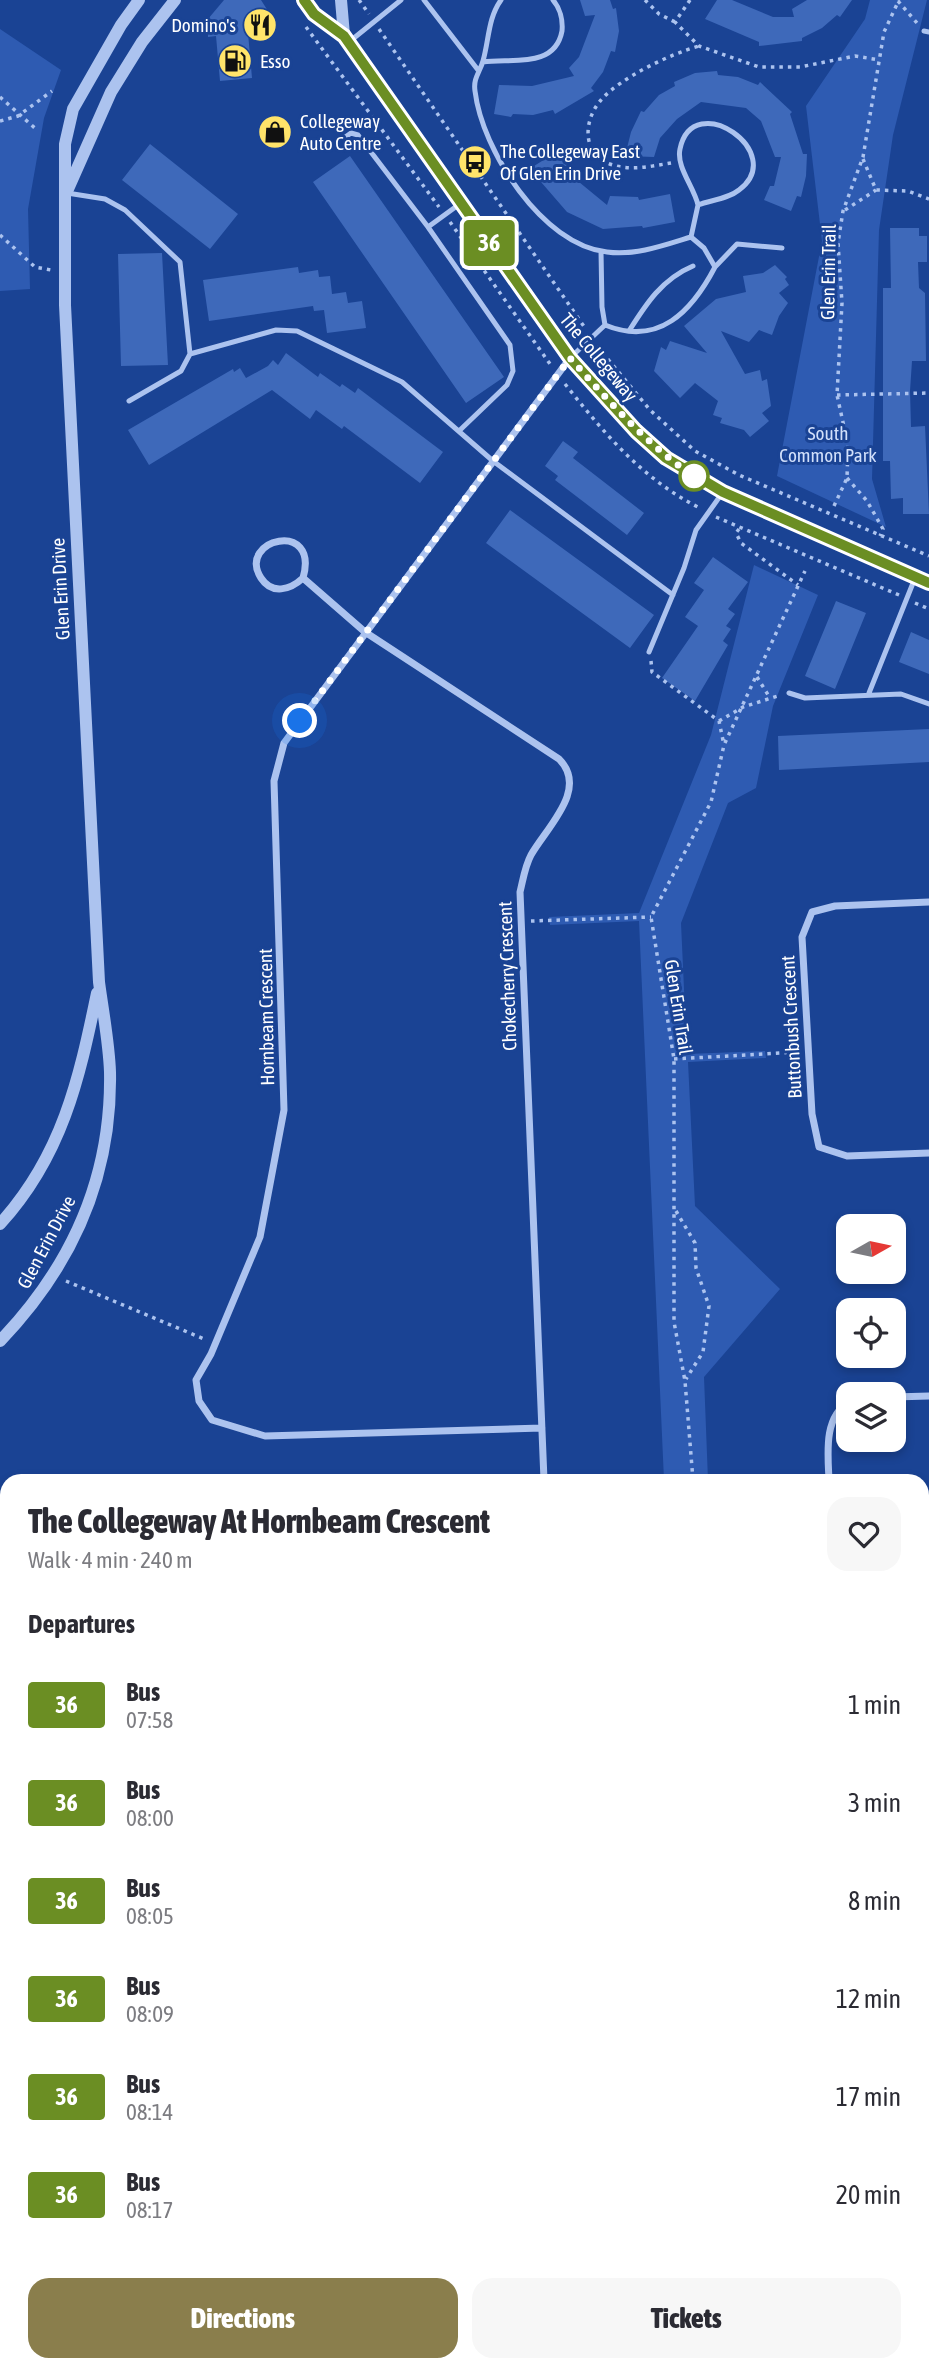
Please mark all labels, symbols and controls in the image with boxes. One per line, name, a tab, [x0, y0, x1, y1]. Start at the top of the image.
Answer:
restaurant icon: Domino's	[241, 6, 279, 44]
place label: Domino's	[171, 14, 236, 36]
fuel station icon: Esso	[216, 42, 254, 80]
place label: Esso	[260, 50, 291, 72]
place label: Collegeway Auto Centre	[300, 110, 381, 154]
shop icon: Collegeway Auto Centre	[256, 113, 294, 151]
place label: The Collegeway East Of Glen Erin Drive	[500, 140, 640, 184]
bus stop icon: The Collegeway East Of Glen Erin Drive	[456, 143, 494, 181]
line badge: 36	[458, 220, 520, 266]
street label: Glen Erin Trail	[816, 224, 840, 320]
text: 36	[478, 229, 500, 256]
street label: The Collegeway	[556, 308, 642, 406]
park label: South Common Park	[779, 422, 877, 466]
unlabelled marker	[679, 461, 709, 491]
street label: Glen Erin Drive	[46, 537, 74, 641]
your location	[282, 703, 317, 738]
street label: Chokecherry Crescent	[493, 901, 521, 1051]
street label: Hornbeam Crescent	[254, 948, 278, 1086]
street label: Buttonbush Crescent	[776, 955, 806, 1099]
street label: Glen Erin Trail	[661, 958, 697, 1056]
street label: Glen Erin Drive	[12, 1192, 80, 1292]
north arrow	[836, 1214, 906, 1284]
map controls	[836, 1214, 906, 1452]
button: locate	[836, 1298, 906, 1368]
button: layers	[836, 1382, 906, 1452]
button: heart	[827, 1497, 901, 1571]
text: The Collegeway At Hornbeam Crescent	[28, 1502, 490, 1540]
text: Walk · 4 min · 240 m	[28, 1547, 192, 1573]
text: Departures	[28, 1609, 135, 1639]
text: Bus	[126, 1677, 160, 1707]
text: 1 min	[848, 1690, 901, 1720]
text: 36	[55, 1691, 78, 1718]
text: 07:58	[126, 1707, 173, 1733]
text: Bus	[126, 1775, 160, 1805]
text: 3 min	[848, 1788, 901, 1818]
text: 36	[55, 1789, 78, 1816]
text: 08:00	[126, 1805, 174, 1831]
text: Bus	[126, 1873, 160, 1903]
text: 8 min	[848, 1886, 901, 1916]
text: 36	[55, 1887, 78, 1914]
text: 08:05	[126, 1903, 174, 1929]
text: Bus	[126, 1971, 160, 2001]
text: 12 min	[836, 1984, 901, 2014]
text: 36	[55, 1985, 78, 2012]
text: 08:09	[126, 2001, 174, 2027]
text: Bus	[126, 2069, 160, 2099]
text: 17 min	[836, 2082, 901, 2112]
text: 36	[55, 2083, 78, 2110]
text: 08:14	[126, 2099, 173, 2125]
text: Bus	[126, 2167, 160, 2197]
text: 20 min	[836, 2180, 901, 2210]
text: 36	[55, 2181, 78, 2208]
text: 08:17	[126, 2197, 173, 2223]
button: Directions	[28, 2278, 458, 2358]
button: Tickets	[472, 2278, 901, 2358]

